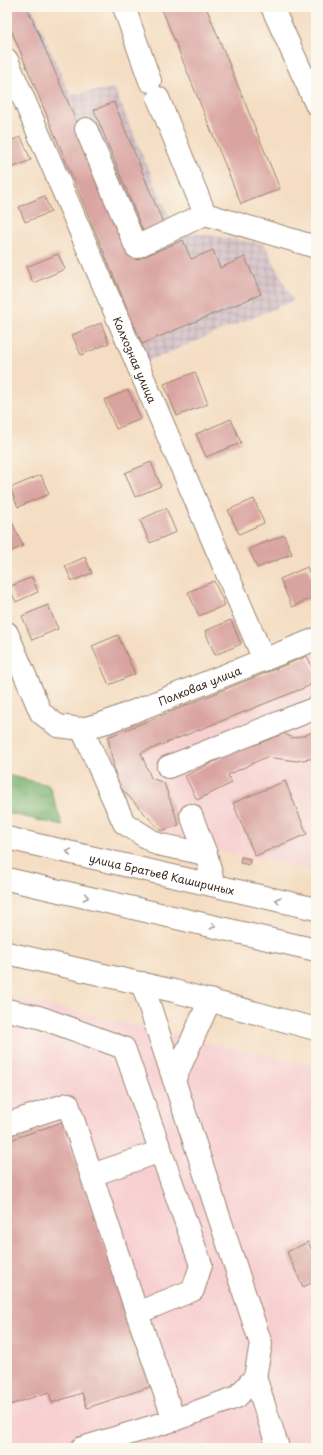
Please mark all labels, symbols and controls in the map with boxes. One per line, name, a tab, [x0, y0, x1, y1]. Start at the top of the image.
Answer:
street label: Колхозная улица	[109, 314, 161, 406]
street label: Полковая улица	[156, 661, 243, 709]
one-way arrow	[66, 849, 73, 857]
street label: улица Братьев Кашириных	[88, 849, 236, 899]
one-way arrow	[83, 893, 89, 901]
one-way arrow	[275, 897, 281, 905]
one-way arrow	[210, 922, 216, 930]

